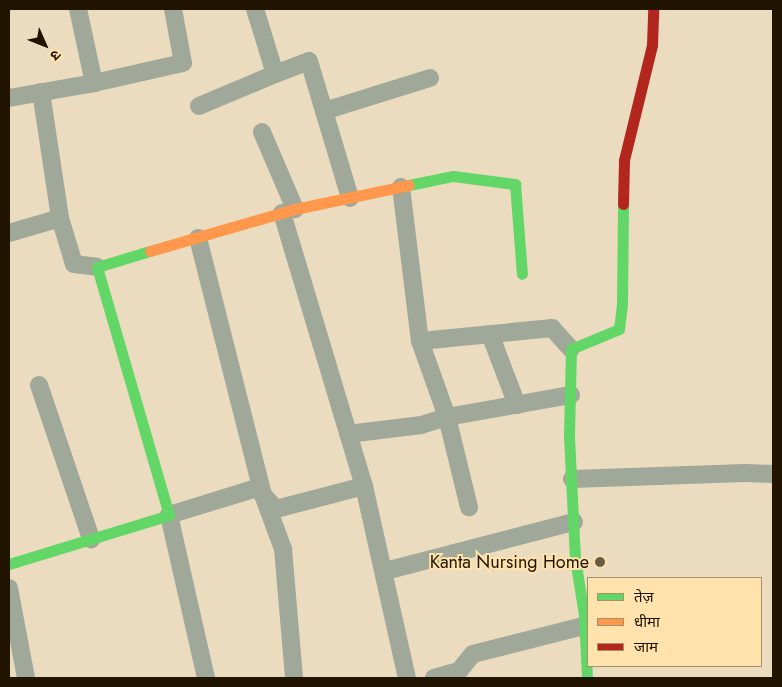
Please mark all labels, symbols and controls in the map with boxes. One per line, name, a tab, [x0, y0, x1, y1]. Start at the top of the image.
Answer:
north arrow	[20, 20, 70, 70]
text: उ	[46, 46, 66, 65]
place label: Kanta Nursing Home	[430, 551, 589, 573]
marker: Kanta Nursing Home	[593, 555, 607, 569]
legend	[587, 577, 762, 667]
text: तेज़	[634, 586, 654, 608]
text: धीमा	[634, 611, 660, 633]
text: जाम	[634, 636, 658, 658]

